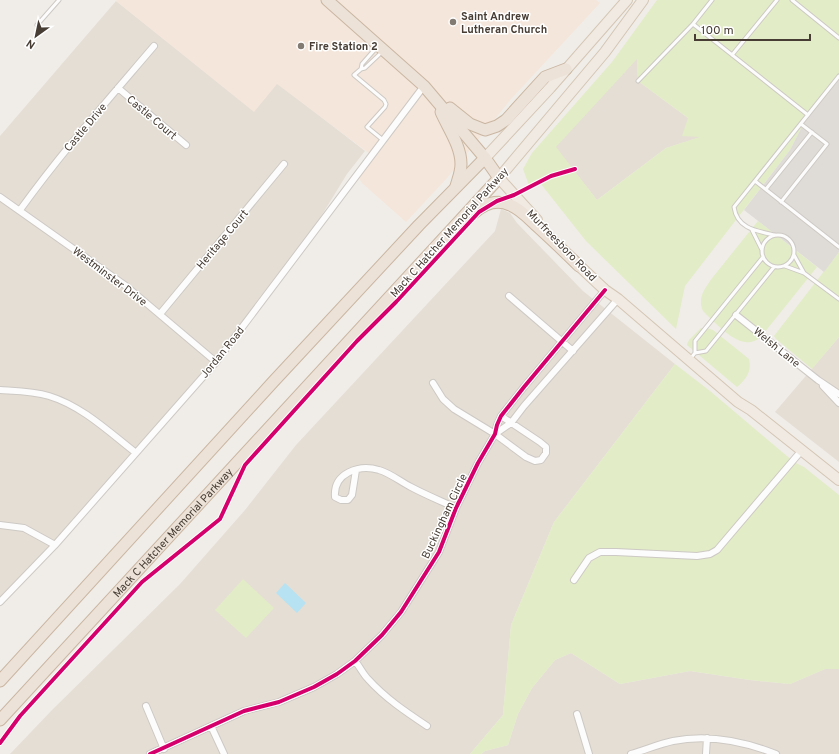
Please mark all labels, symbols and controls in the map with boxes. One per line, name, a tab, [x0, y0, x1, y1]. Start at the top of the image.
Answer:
place label: Saint Andrew Lutheran Church	[461, 10, 547, 37]
north arrow	[16, 16, 56, 56]
scale bar	[695, 16, 810, 42]
marker: Saint Andrew Lutheran Church	[448, 17, 458, 27]
text: 100 m	[701, 23, 734, 39]
text: N	[24, 36, 38, 52]
place label: Fire Station 2	[309, 40, 378, 54]
marker: Fire Station 2	[296, 41, 306, 51]
street label: Castle Court	[123, 93, 179, 143]
street label: Castle Drive	[61, 100, 110, 155]
street label: Mack C Hatcher Memorial Parkway	[387, 165, 512, 301]
street label: Heritage Court	[194, 207, 252, 272]
street label: Murfreesboro Road	[523, 207, 599, 285]
street label: Westminster Drive	[69, 244, 150, 310]
street label: Jordan Road	[198, 324, 248, 381]
street label: Welsh Lane	[750, 325, 803, 371]
street label: Mack C Hatcher Memorial Parkway	[110, 465, 237, 601]
street label: Buckingham Circle	[419, 472, 471, 561]

